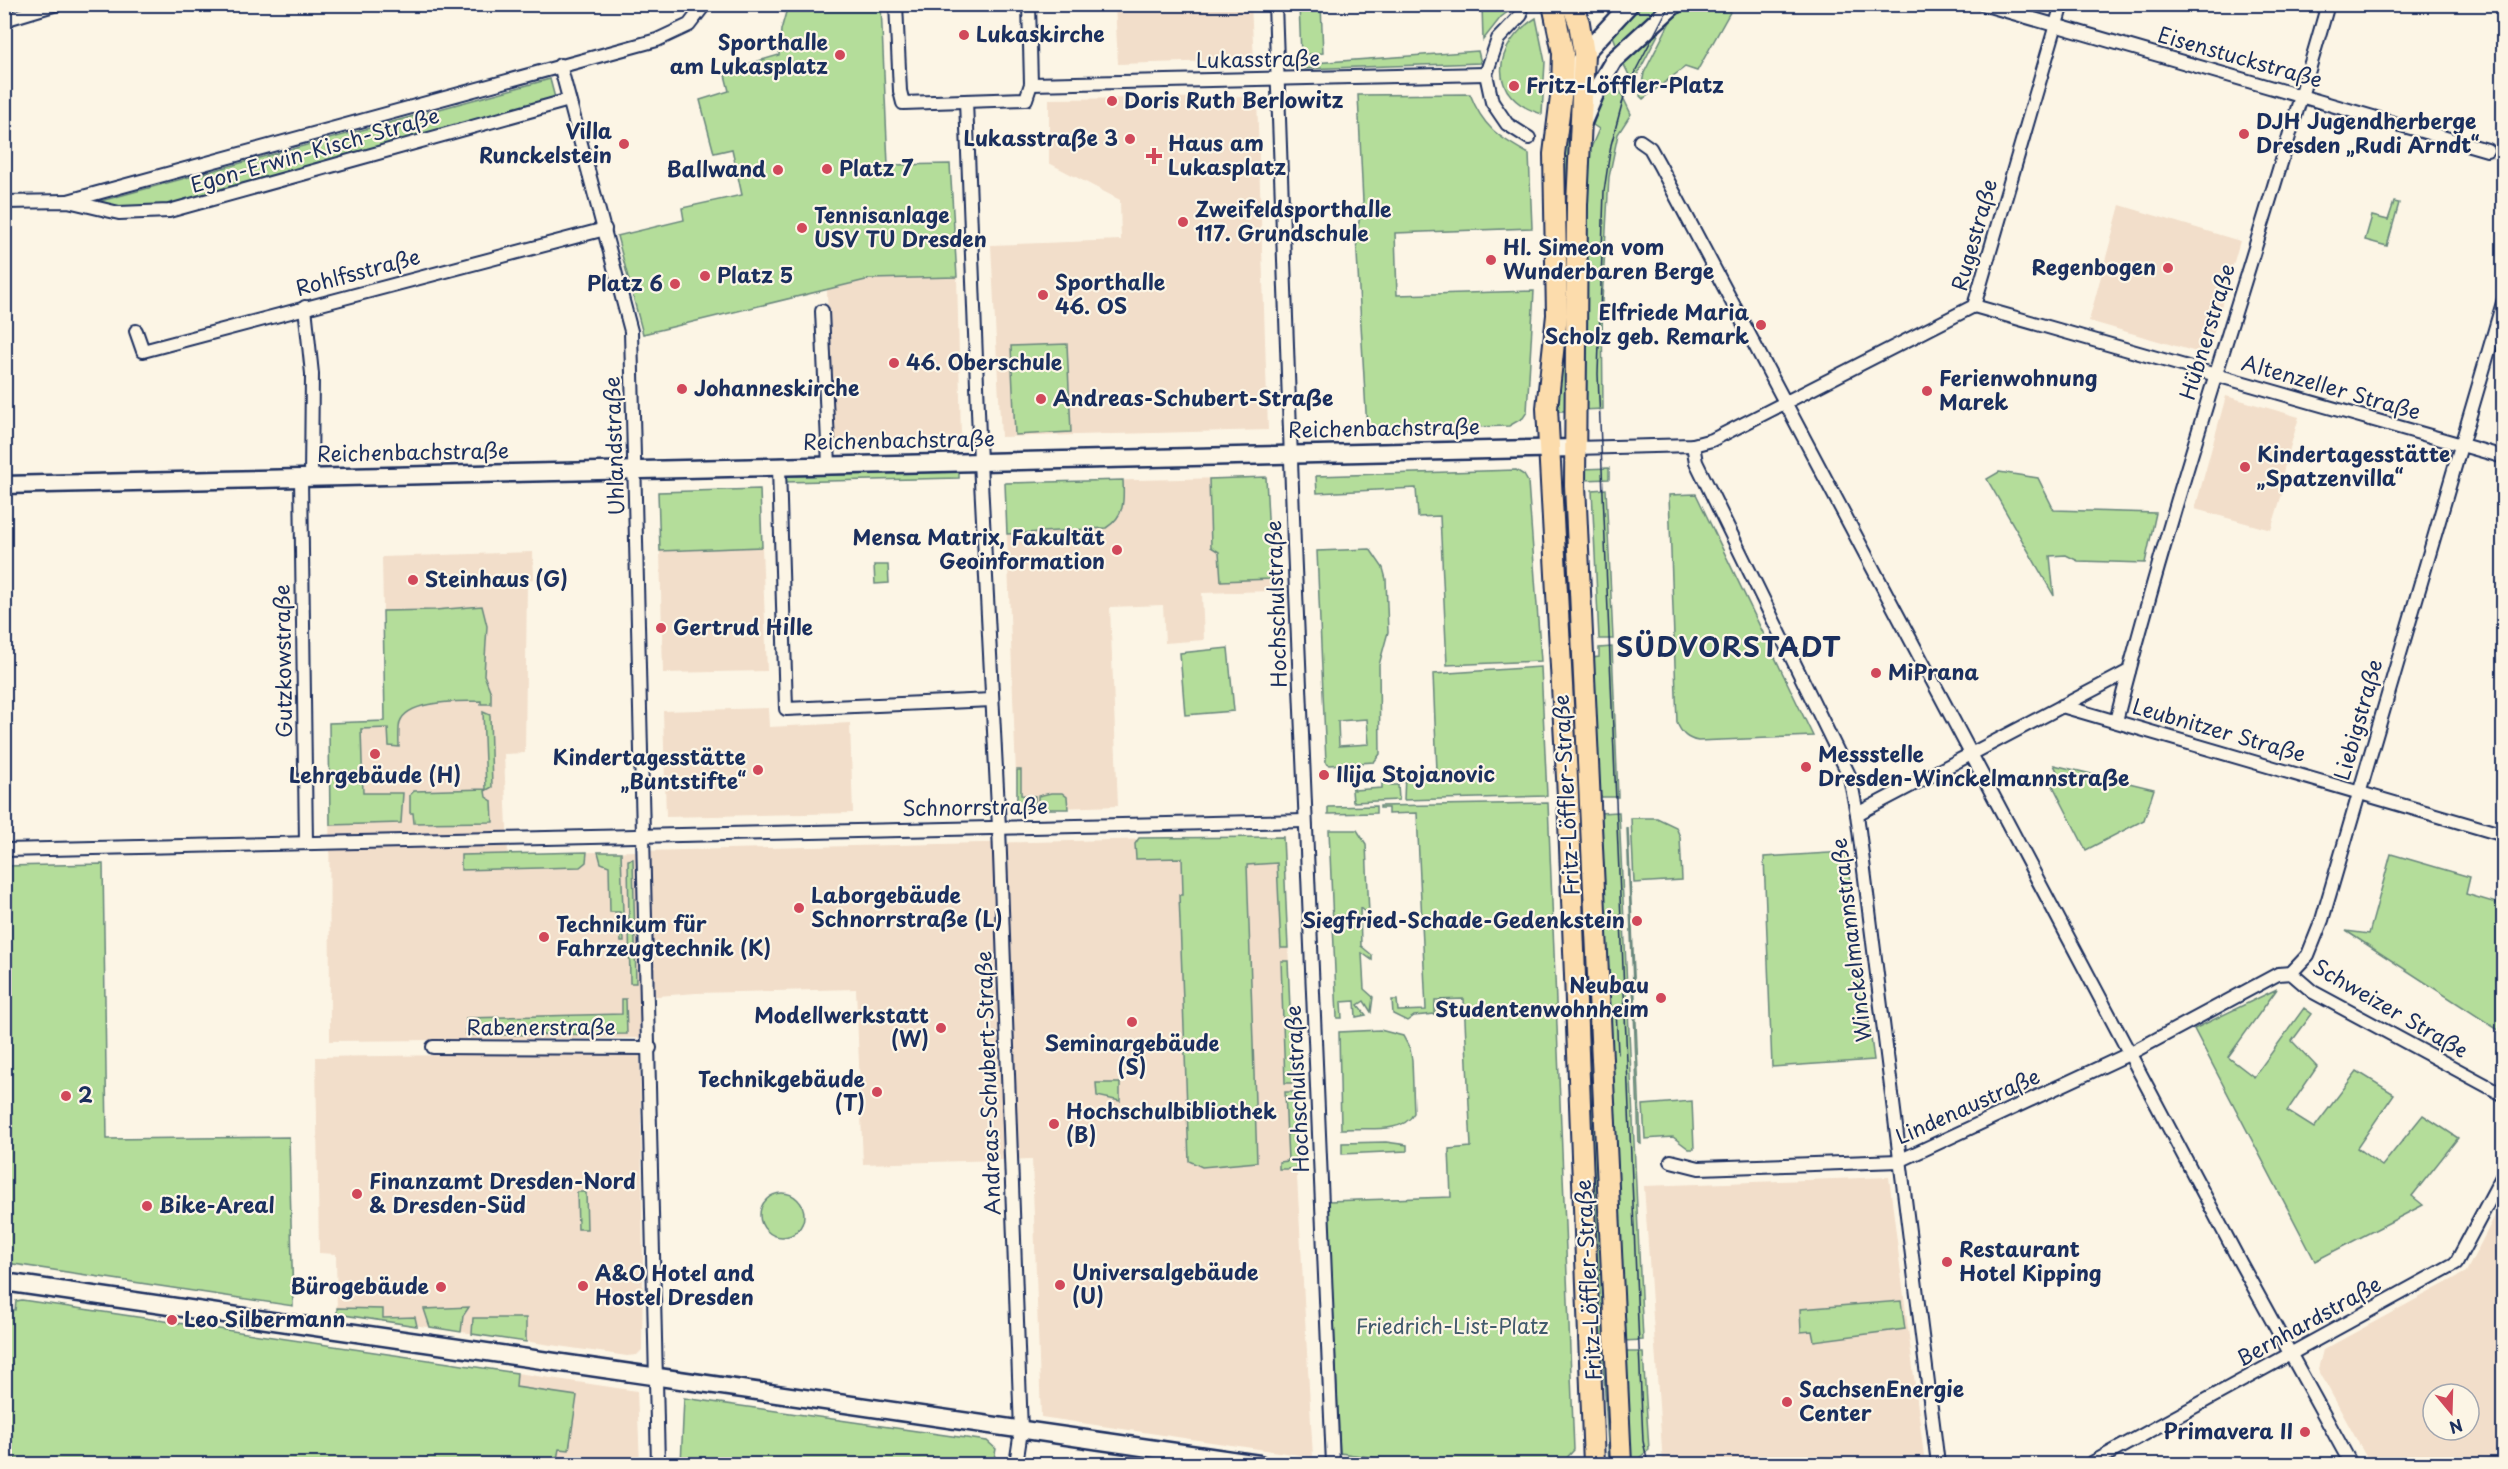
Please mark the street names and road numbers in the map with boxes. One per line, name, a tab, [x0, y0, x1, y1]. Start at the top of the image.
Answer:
street label: Eisenstuckstraße	[2154, 17, 2327, 95]
street label: Lukasstraße	[1195, 41, 1320, 75]
street label: Egon-Erwin-Kisch-Straße	[186, 98, 443, 200]
street label: Rugestraße	[1942, 175, 2004, 294]
street label: Rohlfsstraße	[292, 239, 423, 303]
street label: Hübnerstraße	[2170, 259, 2242, 404]
street label: Altenzeller Straße	[2238, 345, 2425, 427]
street label: Uhlandstraße	[595, 376, 631, 516]
street label: Reichenbachstraße	[1288, 409, 1480, 445]
street label: Reichenbachstraße	[803, 421, 995, 457]
street label: Reichenbachstraße	[317, 433, 509, 469]
street label: Hochschulstraße	[1256, 520, 1294, 688]
street label: Gutzkowstraße	[265, 584, 299, 738]
street label: Liebigstraße	[2325, 655, 2390, 784]
street label: Leubnitzer Straße	[2129, 689, 2310, 769]
street label: Fritz-Löffler-Straße	[1544, 694, 1586, 897]
street label: Schnorrstraße	[902, 789, 1048, 823]
street label: Winckelmannstraße	[1822, 836, 1878, 1044]
street label: Andreas-Schubert-Straße	[966, 950, 1008, 1216]
street label: Schweizer Straße	[2307, 950, 2475, 1065]
street label: Hochschulstraße	[1276, 1005, 1316, 1174]
street label: Rabenerstraße	[466, 1010, 616, 1042]
street label: Lindenaustraße	[1890, 1059, 2045, 1151]
street label: Fritz-Löffler-Straße	[1566, 1179, 1608, 1382]
street label: Bernhardstraße	[2230, 1267, 2386, 1373]

